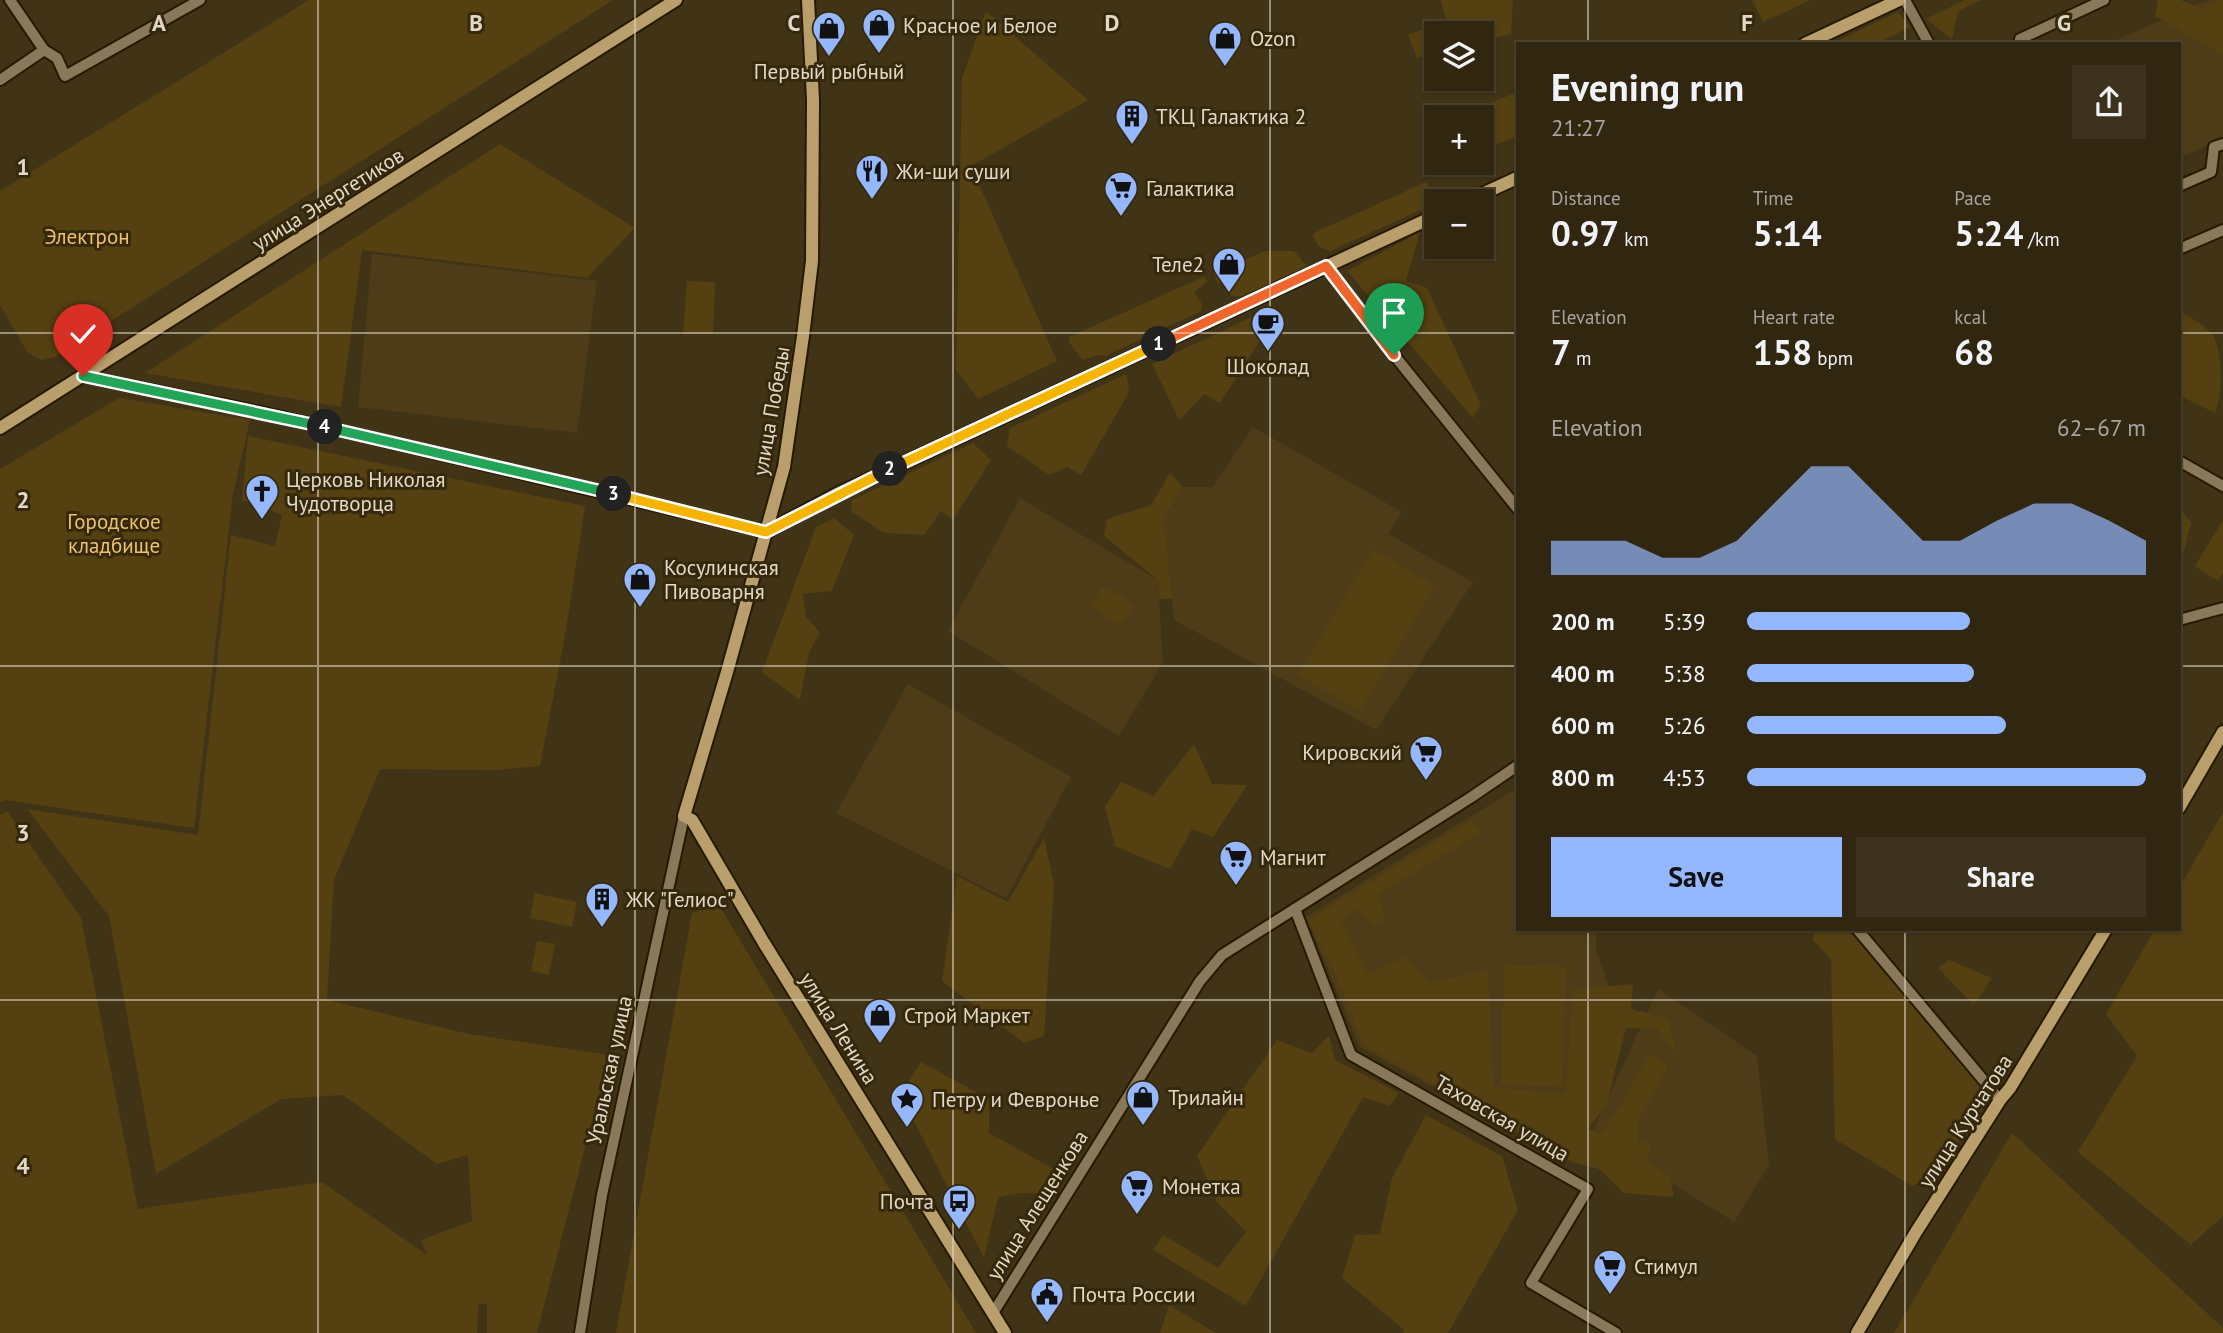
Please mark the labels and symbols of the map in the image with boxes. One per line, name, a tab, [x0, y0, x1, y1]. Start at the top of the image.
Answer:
shop icon: Красное и Белое	[860, 6, 898, 55]
text: A	[152, 8, 166, 37]
text: B	[469, 8, 483, 37]
text: C	[788, 8, 801, 37]
text: D	[1105, 8, 1119, 37]
text: F	[1741, 8, 1753, 37]
text: G	[2057, 8, 2071, 37]
shop icon: Первый рыбный	[810, 9, 848, 58]
place label: Красное и Белое	[903, 12, 1057, 39]
shop icon: Ozon	[1206, 19, 1244, 68]
place label: Ozon	[1250, 25, 1296, 52]
place label: Первый рыбный	[754, 58, 904, 85]
building icon: ТКЦ Галактика 2	[1113, 97, 1151, 146]
place label: ТКЦ Галактика 2	[1156, 103, 1306, 130]
street label: улица Энергетиков	[247, 141, 409, 257]
text: 1	[16, 152, 30, 181]
restaurant icon: Жи-ши суши	[853, 152, 891, 201]
place label: Жи-ши суши	[895, 158, 1010, 185]
supermarket icon: Галактика	[1102, 169, 1140, 218]
place label: Галактика	[1146, 175, 1235, 202]
park label: Электрон	[44, 223, 130, 250]
shop icon: Теле2	[1210, 245, 1248, 294]
place label: Теле2	[1152, 251, 1204, 278]
pin	[1364, 283, 1424, 355]
pin	[53, 304, 113, 376]
cafe icon: Шоколад	[1249, 304, 1287, 353]
pin: 1	[1142, 326, 1176, 362]
street label: улица Победы	[746, 344, 796, 478]
place label: Шоколад	[1227, 353, 1309, 380]
pin: 4	[308, 410, 342, 444]
pin: 2	[872, 452, 908, 486]
place label: Церковь Николая Чудотворца	[286, 466, 446, 517]
church icon: Церковь Николая Чудотворца	[243, 472, 281, 521]
pin: 3	[596, 476, 632, 512]
text: 2	[16, 485, 30, 514]
park label: Городское кладбище	[67, 508, 161, 559]
place label: Косулинская Пивоварня	[664, 554, 779, 605]
shop icon: Косулинская Пивоварня	[621, 560, 659, 609]
supermarket icon: Кировский	[1407, 733, 1445, 782]
place label: Кировский	[1302, 739, 1402, 766]
text: 3	[16, 818, 30, 847]
supermarket icon: Магнит	[1217, 838, 1255, 887]
place label: Магнит	[1260, 844, 1327, 871]
building icon: ЖК "Гелиос"	[583, 880, 621, 929]
place label: ЖК "Гелиос"	[625, 886, 734, 913]
street label: улица Ленина	[794, 967, 884, 1089]
street label: Уральская улица	[580, 993, 638, 1147]
shop icon: Строй Маркет	[861, 996, 899, 1045]
place label: Строй Маркет	[904, 1002, 1031, 1029]
street label: улица Курчатова	[1912, 1049, 2018, 1193]
street label: Таховская улица	[1430, 1069, 1574, 1167]
shop icon: Трилайн	[1124, 1078, 1162, 1127]
place icon: Петру и Февронье	[888, 1080, 926, 1129]
place label: Трилайн	[1168, 1084, 1244, 1111]
place label: Петру и Февронье	[932, 1086, 1099, 1113]
street label: улица Алещенкова	[980, 1125, 1094, 1285]
text: 4	[16, 1151, 30, 1180]
supermarket icon: Монетка	[1118, 1167, 1156, 1216]
place label: Монетка	[1162, 1173, 1241, 1200]
bus stop icon: Почта	[940, 1182, 978, 1231]
place label: Почта	[880, 1188, 934, 1215]
supermarket icon: Стимул	[1591, 1247, 1629, 1296]
place label: Стимул	[1634, 1253, 1698, 1280]
public building icon: Почта России	[1028, 1275, 1066, 1324]
place label: Почта России	[1072, 1281, 1195, 1308]

